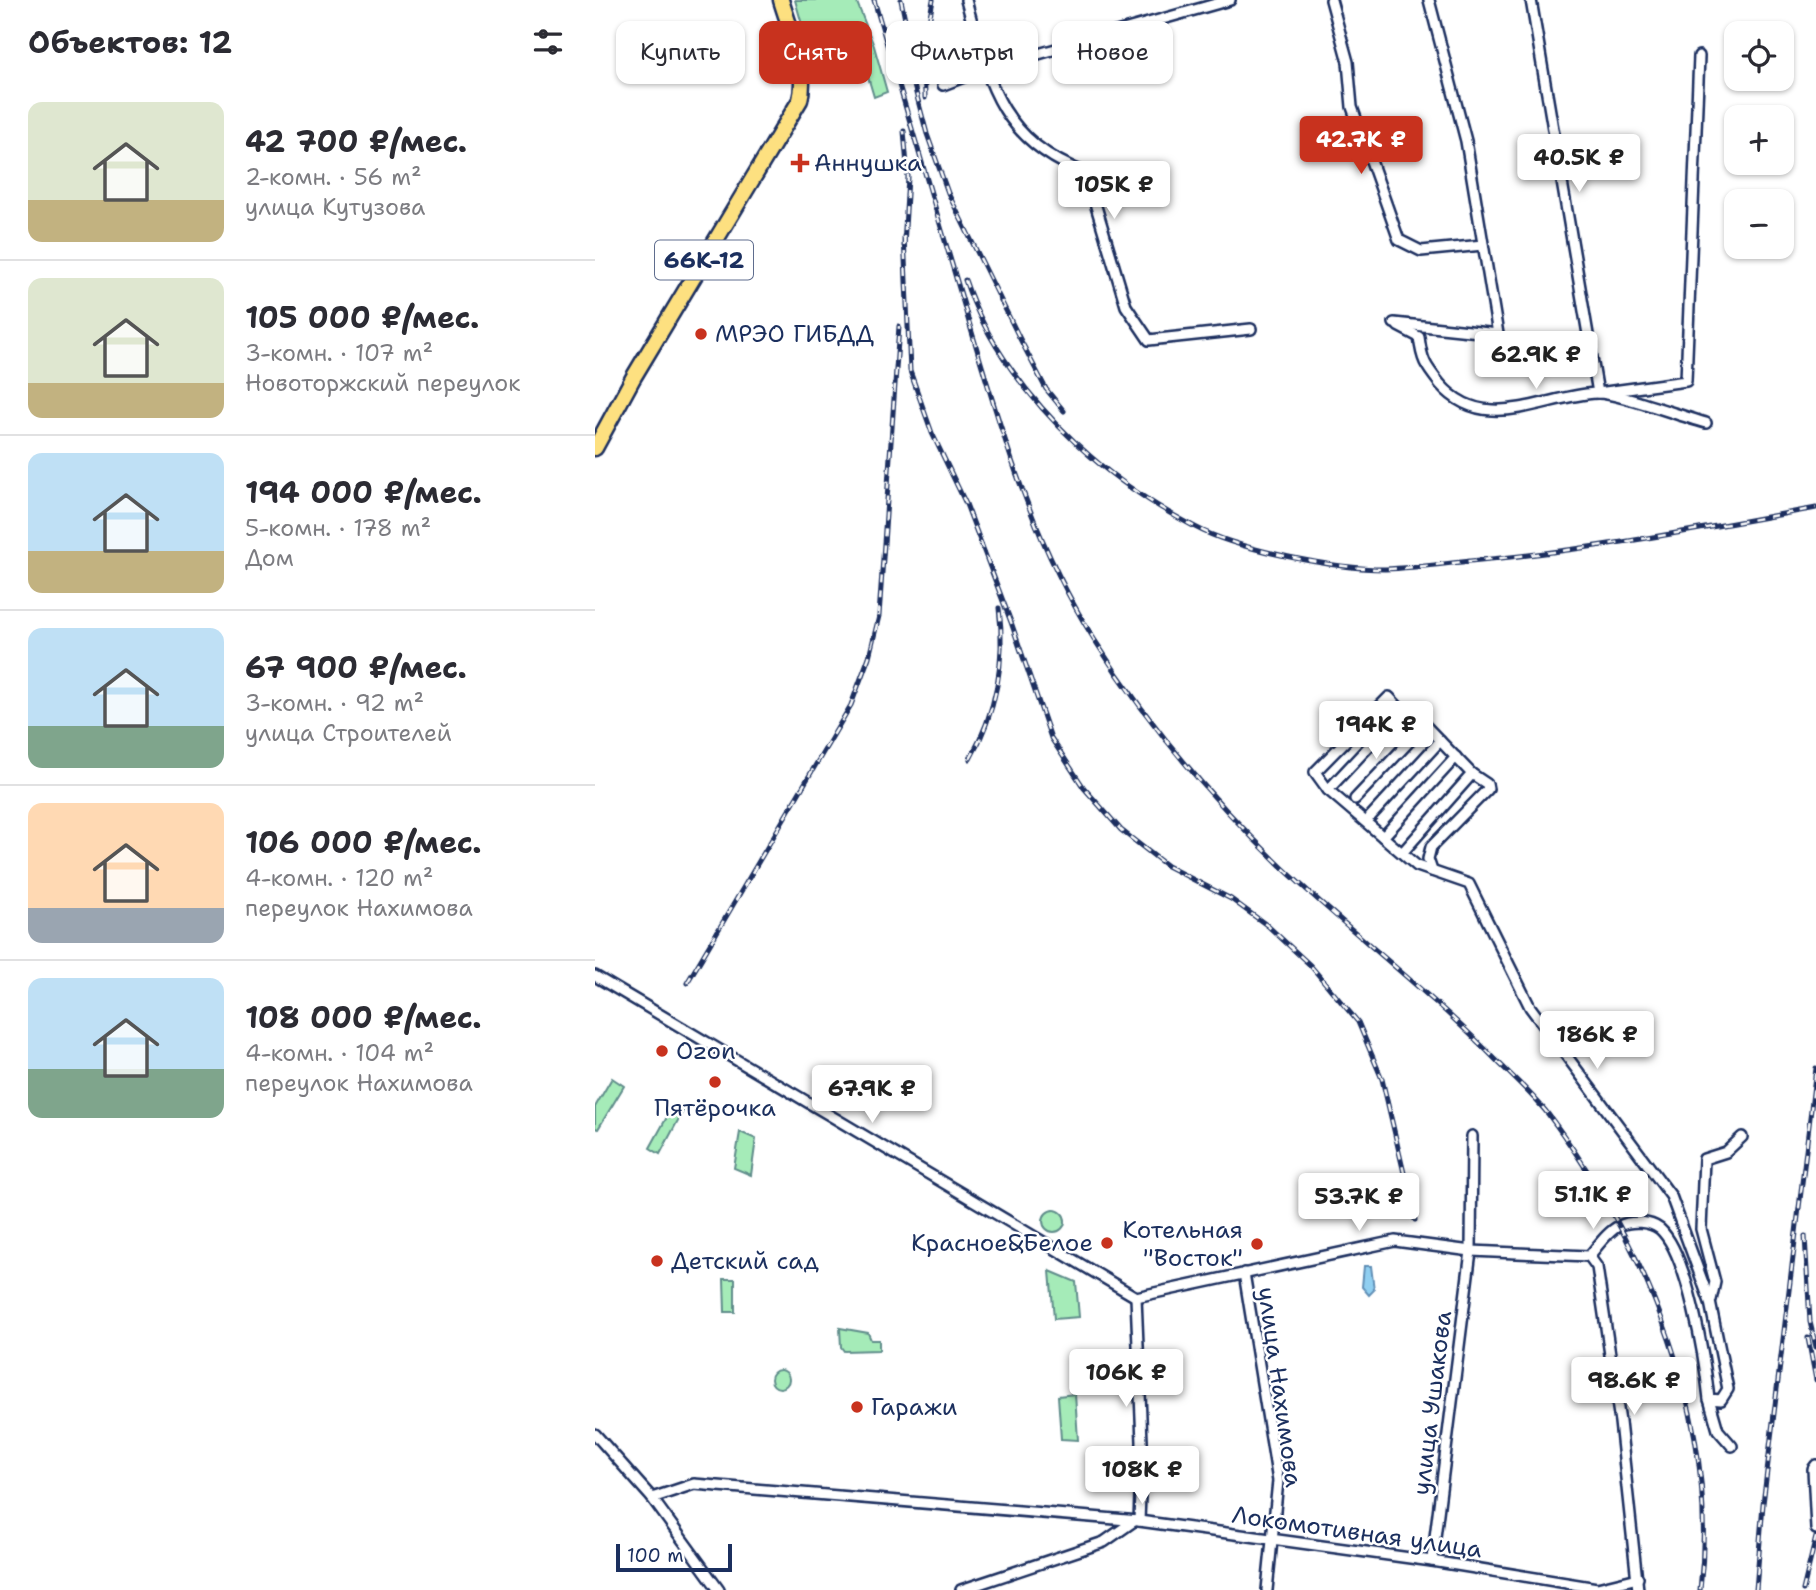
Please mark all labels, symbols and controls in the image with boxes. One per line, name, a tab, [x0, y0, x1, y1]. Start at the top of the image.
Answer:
chip: Купить	[616, 21, 745, 84]
chip: Снять	[759, 21, 872, 84]
chip: Фильтры	[886, 21, 1038, 84]
chip: Новое	[1052, 21, 1173, 84]
map controls	[1724, 21, 1794, 259]
button: locate	[1724, 21, 1794, 91]
text: Объектов: 12	[28, 22, 232, 63]
icon: filters	[529, 23, 567, 61]
button: +	[1724, 105, 1794, 175]
pin: 42.7K ₽	[1296, 116, 1426, 176]
text: 42 700 ₽/мес.	[245, 121, 467, 162]
text: 42.7K ₽	[1316, 124, 1406, 154]
icon: home	[84, 130, 168, 214]
pin: 40.5K ₽	[1514, 134, 1644, 194]
text: 40.5K ₽	[1533, 142, 1625, 172]
place label: Аннушка	[814, 147, 922, 179]
marker: Аннушка	[792, 155, 808, 171]
text: 2-комн. · 56 m²	[245, 162, 422, 192]
pin: 105K ₽	[1057, 162, 1171, 221]
text: 105K ₽	[1074, 169, 1154, 199]
button: −	[1724, 189, 1794, 259]
text: улица Кутузова	[245, 192, 425, 222]
road number: 66К-12	[655, 241, 753, 280]
text: 105 000 ₽/мес.	[245, 297, 479, 338]
icon: home	[84, 306, 168, 390]
place label: МРЭО ГИБДД	[715, 318, 874, 350]
marker: МРЭО ГИБДД	[693, 326, 709, 342]
pin: 62.9K ₽	[1471, 332, 1601, 391]
text: 3-комн. · 107 m²	[245, 338, 433, 368]
text: 62.9K ₽	[1491, 339, 1581, 369]
text: Новоторжский переулок	[245, 368, 521, 398]
text: 194 000 ₽/мес.	[245, 472, 482, 513]
icon: home	[84, 481, 168, 565]
text: 5-комн. · 178 m²	[245, 513, 431, 543]
text: Дом	[245, 543, 294, 573]
text: 67 900 ₽/мес.	[245, 647, 467, 688]
icon: home	[84, 656, 168, 740]
text: 3-комн. · 92 m²	[245, 688, 424, 718]
pin: 194K ₽	[1319, 702, 1433, 761]
text: 194K ₽	[1335, 709, 1417, 739]
text: улица Строителей	[245, 718, 452, 748]
text: 106 000 ₽/мес.	[245, 822, 482, 863]
icon: home	[84, 831, 168, 915]
text: 4-комн. · 120 m²	[245, 863, 433, 893]
text: переулок Нахимова	[245, 893, 473, 923]
text: 108 000 ₽/мес.	[245, 997, 482, 1038]
icon: home	[84, 1006, 168, 1090]
pin: 186K ₽	[1540, 1012, 1654, 1071]
text: 186K ₽	[1556, 1019, 1638, 1049]
place label: Ozon	[676, 1035, 736, 1067]
text: 4-комн. · 104 m²	[245, 1038, 434, 1068]
marker: Ozon	[654, 1043, 670, 1059]
pin: 67.9K ₽	[807, 1066, 937, 1125]
text: переулок Нахимова	[245, 1068, 473, 1098]
text: 67.9K ₽	[828, 1073, 916, 1103]
marker: Пятёрочка	[707, 1074, 723, 1090]
place label: Пятёрочка	[654, 1092, 776, 1124]
pin: 51.1K ₽	[1528, 1172, 1658, 1231]
pin: 53.7K ₽	[1294, 1174, 1424, 1233]
text: 51.1K ₽	[1554, 1179, 1632, 1209]
text: 53.7K ₽	[1314, 1181, 1404, 1211]
place label: Котельная "Восток"	[1122, 1214, 1243, 1274]
place label: Красное&Белое	[911, 1227, 1093, 1259]
marker: Красное&Белое	[1099, 1235, 1115, 1251]
marker: Котельная "Восток"	[1249, 1236, 1265, 1252]
place label: Детский сад	[671, 1245, 819, 1277]
marker: Детский сад	[649, 1253, 665, 1269]
street label: улица Нахимова	[1250, 1285, 1310, 1489]
street label: улица Ушакова	[1405, 1309, 1459, 1497]
pin: 106K ₽	[1069, 1350, 1183, 1409]
text: 106K ₽	[1085, 1357, 1167, 1387]
pin: 98.6K ₽	[1569, 1358, 1699, 1417]
text: 98.6K ₽	[1587, 1365, 1681, 1395]
place label: Гаражи	[871, 1391, 958, 1423]
marker: Гаражи	[849, 1399, 865, 1415]
pin: 108K ₽	[1085, 1446, 1199, 1506]
text: 108K ₽	[1101, 1454, 1183, 1484]
street label: Локомотивная улица	[1230, 1499, 1484, 1565]
scale bar	[616, 1541, 731, 1573]
text: 100 m	[627, 1543, 684, 1568]

